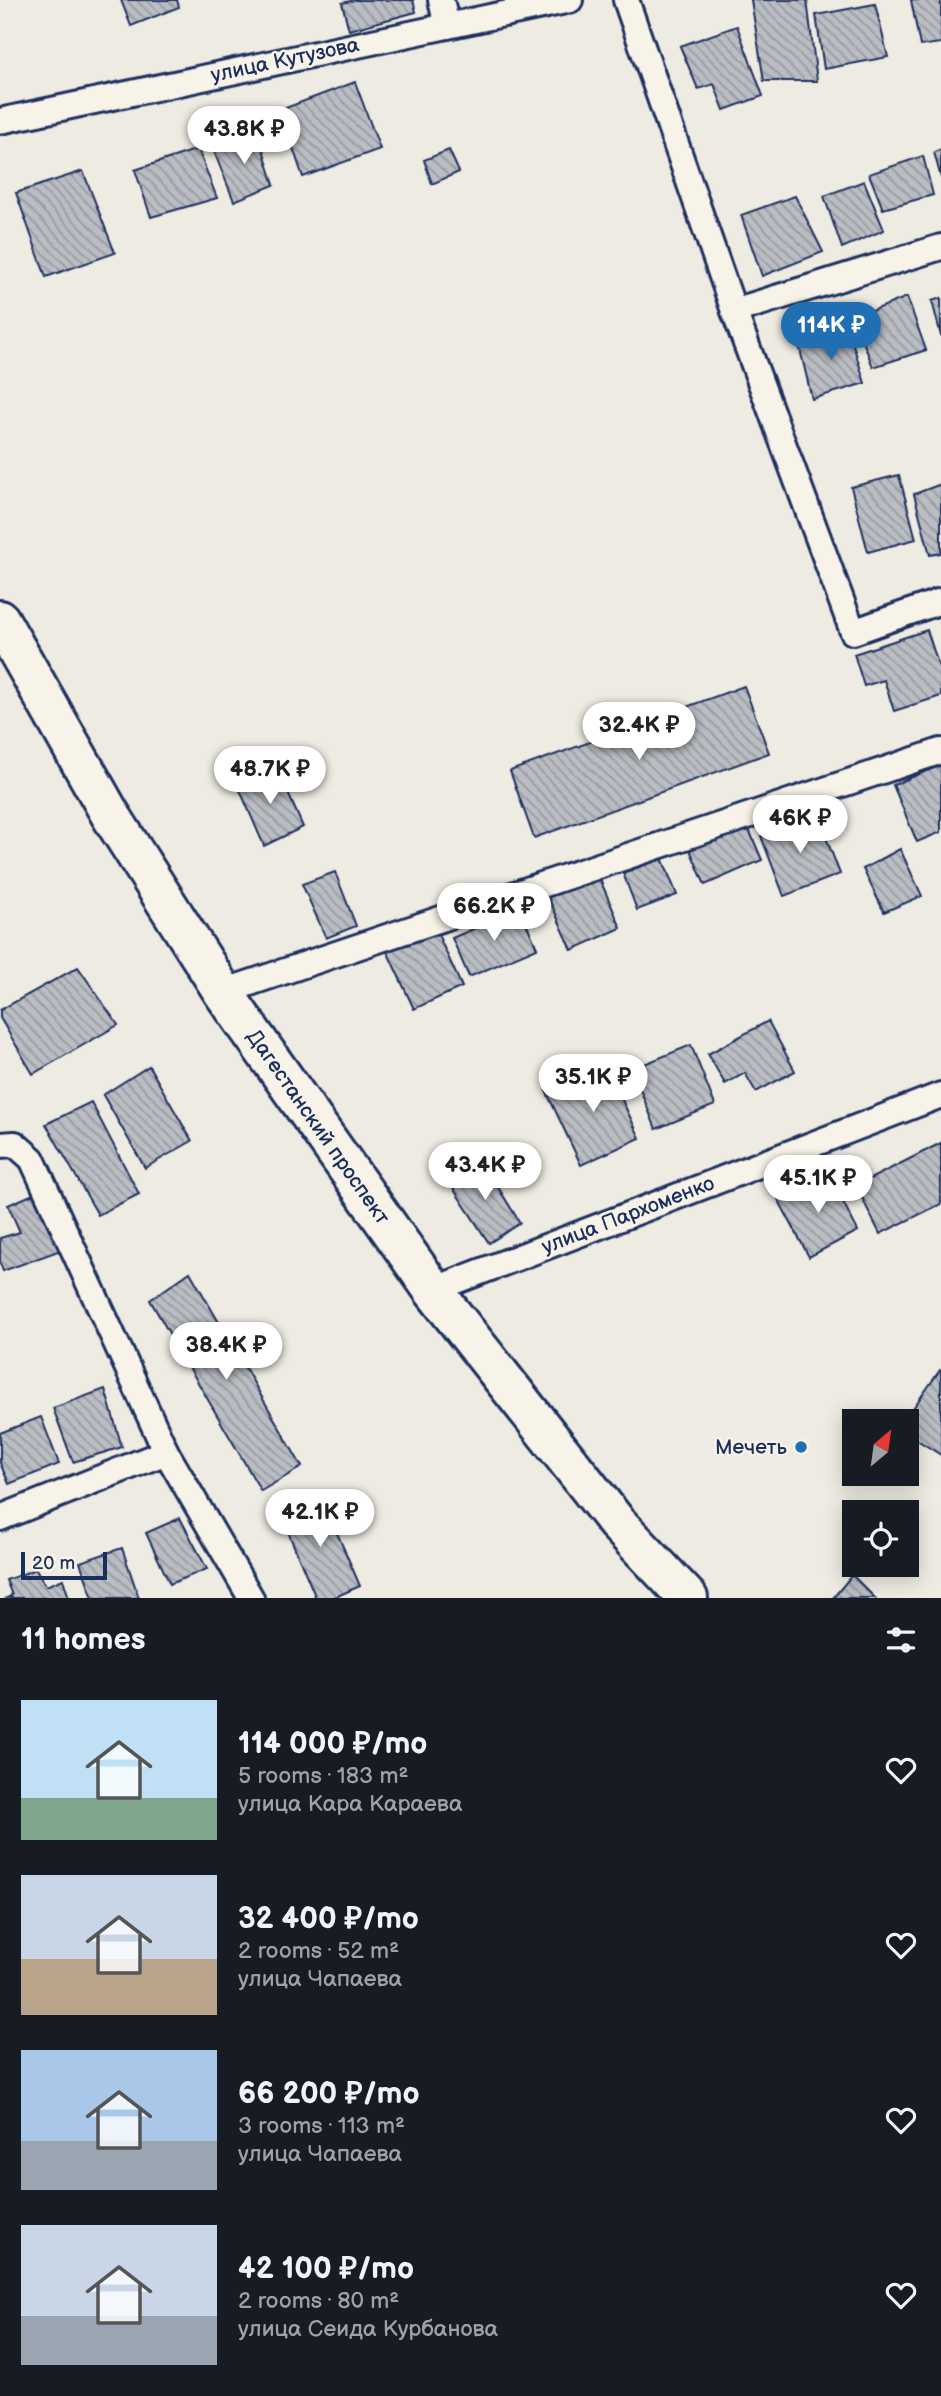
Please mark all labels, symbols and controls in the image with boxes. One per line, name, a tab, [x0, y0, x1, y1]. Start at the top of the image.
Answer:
street label: улица Кутузова	[209, 32, 362, 88]
pin: 43.8K ₽	[179, 106, 309, 166]
text: 43.8K ₽	[203, 115, 285, 143]
pin: 114K ₽	[774, 302, 888, 362]
text: 114K ₽	[797, 311, 865, 339]
pin: 32.4K ₽	[574, 702, 704, 762]
text: 32.4K ₽	[598, 711, 680, 739]
pin: 48.7K ₽	[205, 746, 335, 806]
text: 48.7K ₽	[230, 755, 310, 783]
pin: 46K ₽	[751, 796, 849, 855]
text: 46K ₽	[769, 804, 831, 832]
pin: 66.2K ₽	[429, 884, 559, 943]
text: 66.2K ₽	[453, 892, 535, 920]
street label: Дагестанский проспект	[241, 1025, 395, 1229]
pin: 35.1K ₽	[528, 1054, 658, 1114]
text: 35.1K ₽	[555, 1063, 631, 1091]
pin: 43.4K ₽	[420, 1142, 550, 1202]
text: 43.4K ₽	[445, 1151, 525, 1179]
pin: 45.1K ₽	[753, 1156, 883, 1215]
text: 45.1K ₽	[780, 1164, 856, 1192]
street label: улица Пархоменко	[538, 1171, 718, 1259]
pin: 38.4K ₽	[161, 1322, 291, 1382]
text: 38.4K ₽	[185, 1331, 267, 1359]
north arrow	[842, 1409, 919, 1486]
map controls	[842, 1409, 919, 1577]
place label: Мечеть	[715, 1435, 788, 1460]
marker: Мечеть	[793, 1439, 809, 1455]
pin: 42.1K ₽	[255, 1490, 385, 1549]
text: 42.1K ₽	[281, 1498, 359, 1526]
button: locate	[842, 1500, 919, 1577]
scale bar	[21, 1549, 107, 1581]
text: 20 m	[32, 1552, 75, 1575]
icon: filters	[882, 1621, 920, 1659]
text: 11 homes	[21, 1622, 145, 1658]
text: 114 000 ₽/mo	[238, 1726, 427, 1762]
icon: home	[77, 1728, 161, 1812]
icon: heart	[882, 1751, 920, 1789]
text: 5 rooms · 183 m²	[238, 1762, 408, 1790]
text: улица Кара Караева	[238, 1790, 462, 1818]
text: 32 400 ₽/mo	[238, 1901, 419, 1937]
icon: home	[77, 1903, 161, 1987]
icon: heart	[882, 1926, 920, 1964]
text: 2 rooms · 52 m²	[238, 1937, 399, 1965]
text: улица Чапаева	[238, 1965, 402, 1993]
text: 66 200 ₽/mo	[238, 2076, 420, 2112]
icon: home	[77, 2078, 161, 2162]
icon: heart	[882, 2101, 920, 2139]
text: 3 rooms · 113 m²	[238, 2112, 405, 2140]
text: улица Чапаева	[238, 2140, 402, 2168]
text: 42 100 ₽/mo	[238, 2251, 414, 2287]
icon: home	[77, 2253, 161, 2337]
icon: heart	[882, 2276, 920, 2314]
text: 2 rooms · 80 m²	[238, 2287, 399, 2315]
text: улица Сеида Курбанова	[238, 2315, 498, 2343]

